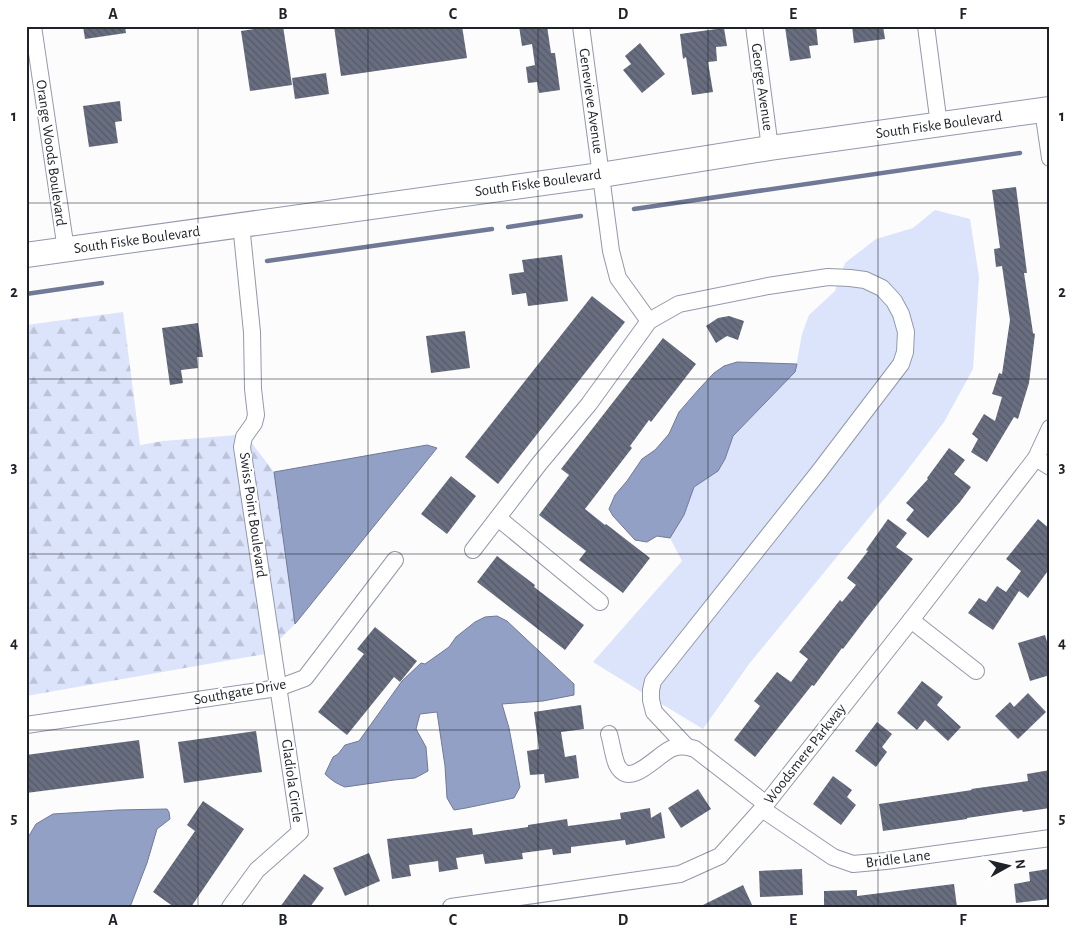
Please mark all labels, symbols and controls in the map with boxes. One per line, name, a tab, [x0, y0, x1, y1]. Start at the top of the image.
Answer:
text: A	[108, 6, 118, 22]
text: B	[278, 6, 288, 22]
text: C	[449, 6, 458, 22]
text: D	[618, 6, 629, 22]
text: E	[789, 6, 797, 22]
text: F	[959, 6, 967, 22]
street label: George Avenue	[748, 42, 776, 132]
street label: Genevieve Avenue	[576, 47, 606, 155]
street label: Orange Woods Boulevard	[33, 79, 69, 227]
text: 1	[11, 108, 17, 124]
text: 1	[1059, 108, 1065, 124]
street label: South Fiske Boulevard	[875, 109, 1003, 141]
street label: South Fiske Boulevard	[474, 167, 602, 199]
street label: South Fiske Boulevard	[73, 224, 201, 256]
text: 2	[10, 284, 18, 300]
text: 2	[1058, 284, 1066, 300]
street label: Swiss Point Boulevard	[237, 451, 269, 579]
text: 3	[11, 459, 18, 475]
text: 3	[1059, 459, 1066, 475]
text: 4	[10, 635, 18, 651]
text: 4	[1058, 635, 1066, 651]
street label: Southgate Drive	[193, 676, 287, 708]
street label: Woodsmere Parkway	[761, 701, 849, 807]
street label: Gladiola Circle	[279, 738, 305, 824]
text: 5	[11, 810, 18, 826]
text: 5	[1059, 810, 1066, 826]
north arrow	[984, 840, 1034, 890]
street label: Bridle Lane	[865, 848, 931, 870]
text: N	[1012, 859, 1027, 870]
text: A	[108, 912, 118, 928]
text: B	[278, 912, 288, 928]
text: C	[449, 912, 458, 928]
text: D	[618, 912, 629, 928]
text: E	[789, 912, 797, 928]
text: F	[959, 912, 967, 928]

